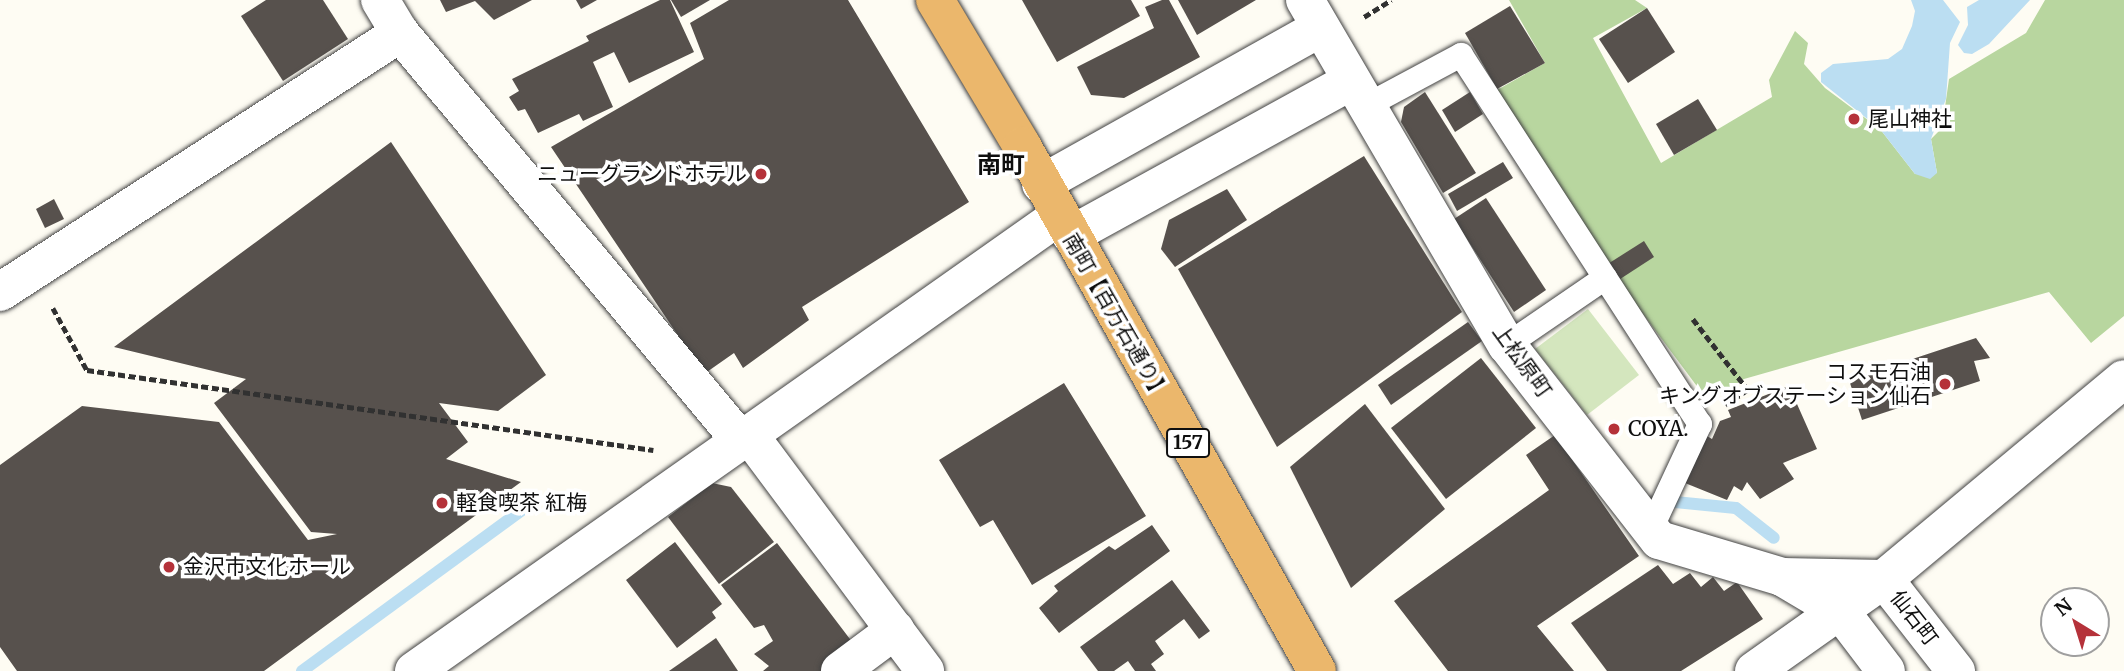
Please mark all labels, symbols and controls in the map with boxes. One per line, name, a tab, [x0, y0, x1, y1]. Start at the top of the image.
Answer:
place label: 尾山神社	[1868, 106, 1952, 132]
marker: 尾山神社	[1846, 111, 1862, 127]
district label: 南町	[977, 151, 1025, 179]
place label: ニューグランドホテル	[537, 161, 747, 187]
marker: ニューグランドホテル	[753, 166, 769, 182]
street label: 南町【百万石通り】	[1058, 229, 1174, 405]
street label: 上松原町	[1487, 320, 1557, 402]
place label: コスモ石油 キングオブステーション仙石	[1658, 359, 1931, 409]
marker: コスモ石油 キングオブステーション仙石	[1937, 376, 1953, 392]
place label: COYA.	[1628, 416, 1689, 442]
marker: COYA.	[1606, 421, 1622, 437]
road number: 157	[1165, 428, 1211, 458]
place label: 軽食喫茶 紅梅	[456, 490, 587, 516]
marker: 軽食喫茶 紅梅	[434, 495, 450, 511]
place label: 金沢市文化ホール	[183, 554, 351, 580]
marker: 金沢市文化ホール	[161, 559, 177, 575]
street label: 仙石町	[1885, 585, 1943, 651]
north arrow	[2040, 587, 2110, 657]
text: N	[2050, 593, 2077, 621]

